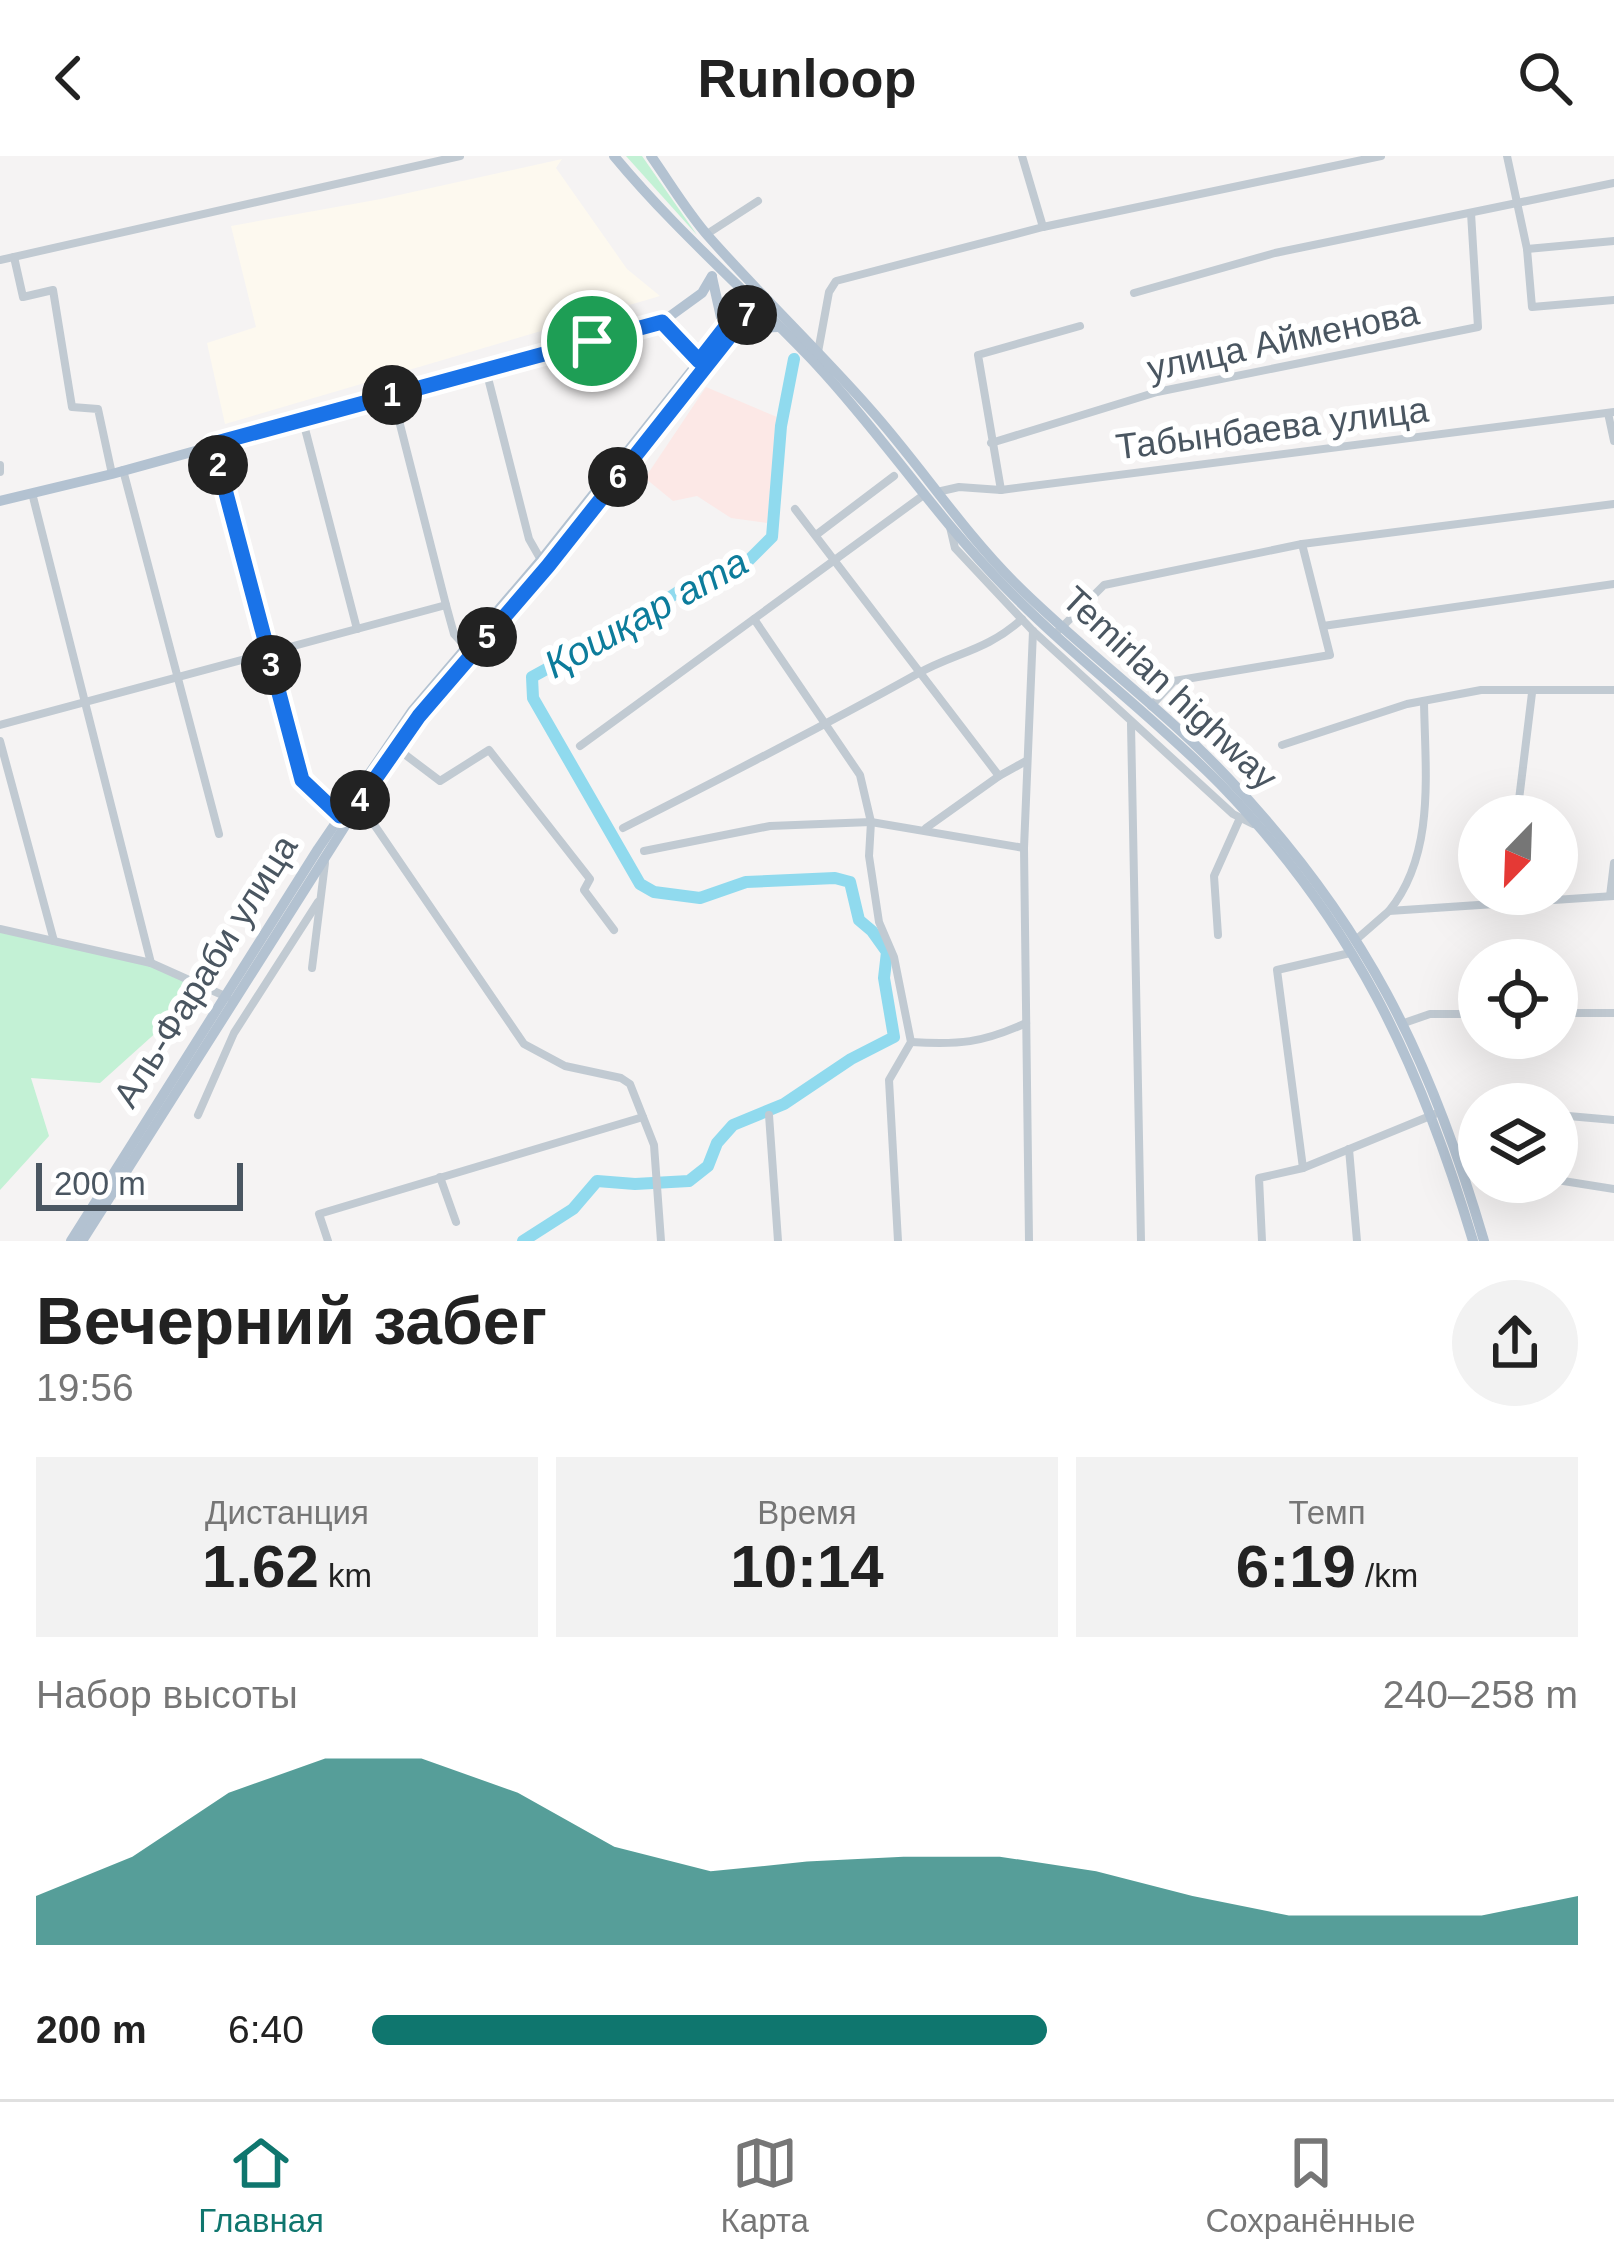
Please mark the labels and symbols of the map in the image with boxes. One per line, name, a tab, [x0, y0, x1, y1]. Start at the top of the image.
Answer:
pin: 7	[717, 285, 777, 345]
pin	[541, 290, 643, 392]
street label: улица Айменова	[1144, 291, 1423, 389]
pin: 1	[362, 365, 422, 425]
street label: Табынбаева улица	[1114, 388, 1431, 468]
pin: 2	[188, 435, 248, 495]
pin: 6	[588, 447, 648, 507]
water label: Қошқар ата	[537, 540, 755, 686]
street label: Temirlan highway	[1054, 578, 1286, 798]
pin: 5	[457, 607, 517, 667]
pin: 3	[241, 635, 301, 695]
pin: 4	[330, 770, 390, 830]
north arrow	[1458, 795, 1578, 915]
street label: Аль-Фараби улица	[105, 827, 306, 1115]
scale bar	[36, 1157, 243, 1210]

